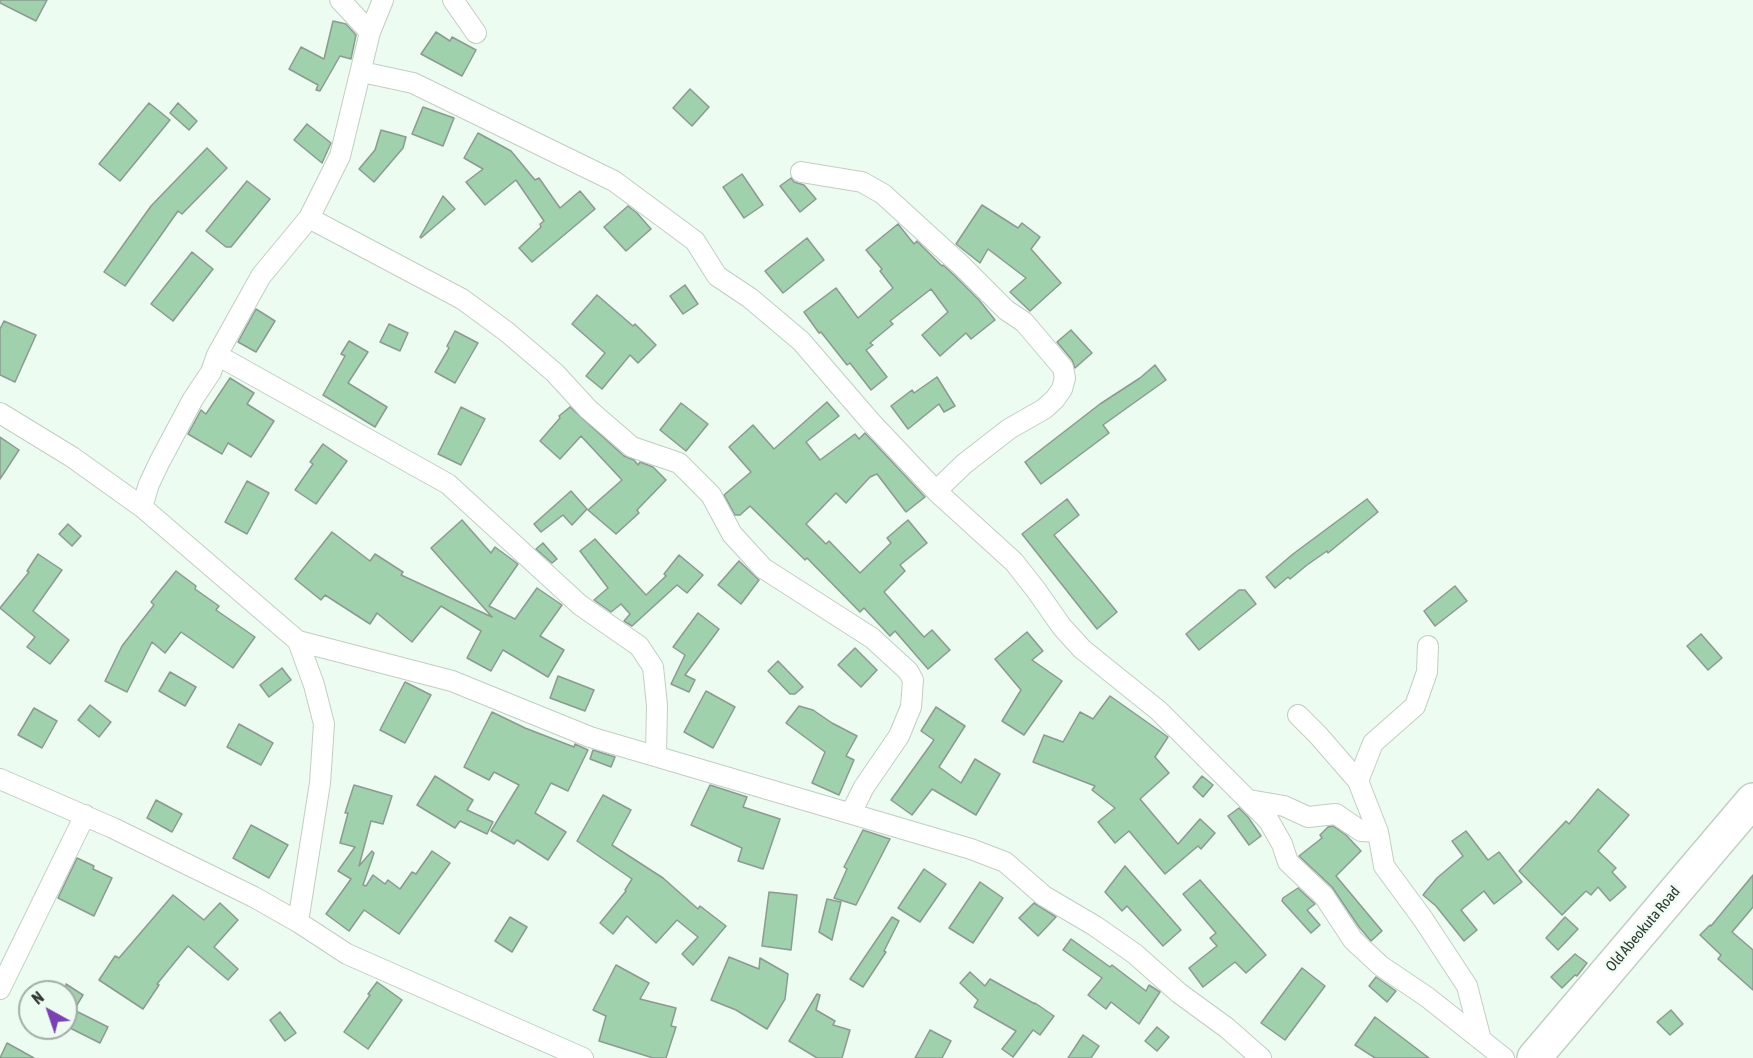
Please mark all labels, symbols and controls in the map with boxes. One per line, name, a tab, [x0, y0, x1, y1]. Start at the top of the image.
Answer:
street label: Old Abeokuta Road	[1602, 883, 1684, 975]
north arrow	[18, 980, 78, 1040]
text: N	[28, 988, 47, 1008]

